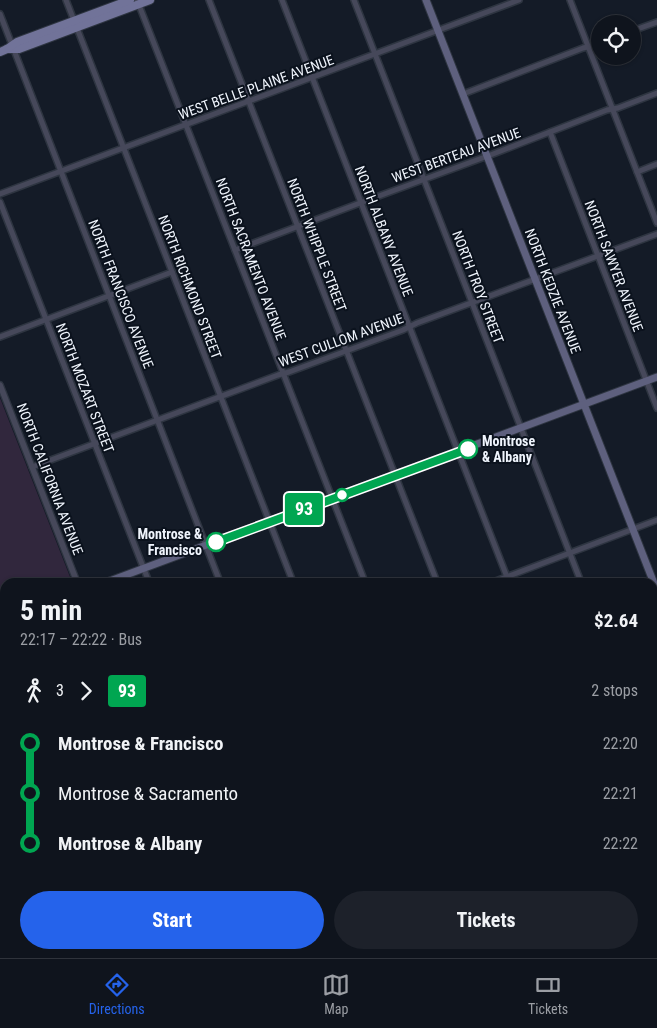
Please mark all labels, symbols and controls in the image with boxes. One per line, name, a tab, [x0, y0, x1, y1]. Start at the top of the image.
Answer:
map controls	[591, 15, 641, 65]
button: locate	[591, 15, 641, 65]
street label: WEST BELLE PLAINE AVENUE	[176, 51, 336, 123]
street label: WEST BERTEAU AVENUE	[390, 124, 523, 186]
street label: NORTH ALBANY AVENUE	[352, 164, 416, 299]
street label: NORTH SACRAMENTO AVENUE	[213, 176, 289, 342]
street label: NORTH WHIPPLE STREET	[284, 176, 350, 314]
street label: NORTH SAWYER AVENUE	[582, 198, 646, 334]
street label: NORTH RICHMOND STREET	[155, 213, 225, 361]
street label: NORTH FRANCISCO AVENUE	[85, 217, 157, 371]
street label: NORTH KEDZIE AVENUE	[522, 226, 584, 356]
street label: NORTH TROY STREET	[449, 228, 507, 346]
street label: WEST CULLOM AVENUE	[276, 310, 406, 370]
street label: NORTH MOZART STREET	[53, 321, 117, 455]
street label: NORTH CALIFORNIA AVENUE	[14, 401, 86, 557]
place label: Montrose & Albany	[482, 433, 535, 465]
marker: Montrose & Albany	[458, 439, 478, 459]
unlabelled marker	[335, 488, 349, 502]
line badge: 93	[282, 493, 326, 525]
text: 93	[295, 498, 313, 519]
place label: Montrose & Francisco	[137, 526, 202, 558]
marker: Montrose & Francisco	[206, 532, 226, 552]
text: 5 min	[20, 594, 82, 627]
text: $2.64	[594, 609, 638, 632]
text: 22:17 – 22:22 · Bus	[20, 630, 142, 649]
icon: walk	[20, 677, 48, 705]
icon: forward	[72, 677, 100, 705]
text: 93	[118, 680, 136, 701]
text: 3	[56, 681, 64, 700]
text: 2 stops	[591, 681, 638, 700]
text: Montrose & Francisco	[58, 732, 223, 755]
text: 22:20	[603, 734, 638, 753]
text: Montrose & Sacramento	[58, 782, 238, 805]
text: 22:21	[603, 784, 638, 803]
text: Montrose & Albany	[58, 832, 202, 855]
text: 22:22	[603, 834, 638, 853]
button: Start	[20, 891, 324, 949]
button: Tickets	[334, 891, 638, 949]
tab: Directions	[89, 971, 145, 1017]
tab: Map	[322, 971, 350, 1017]
tab: Tickets	[528, 971, 568, 1017]

